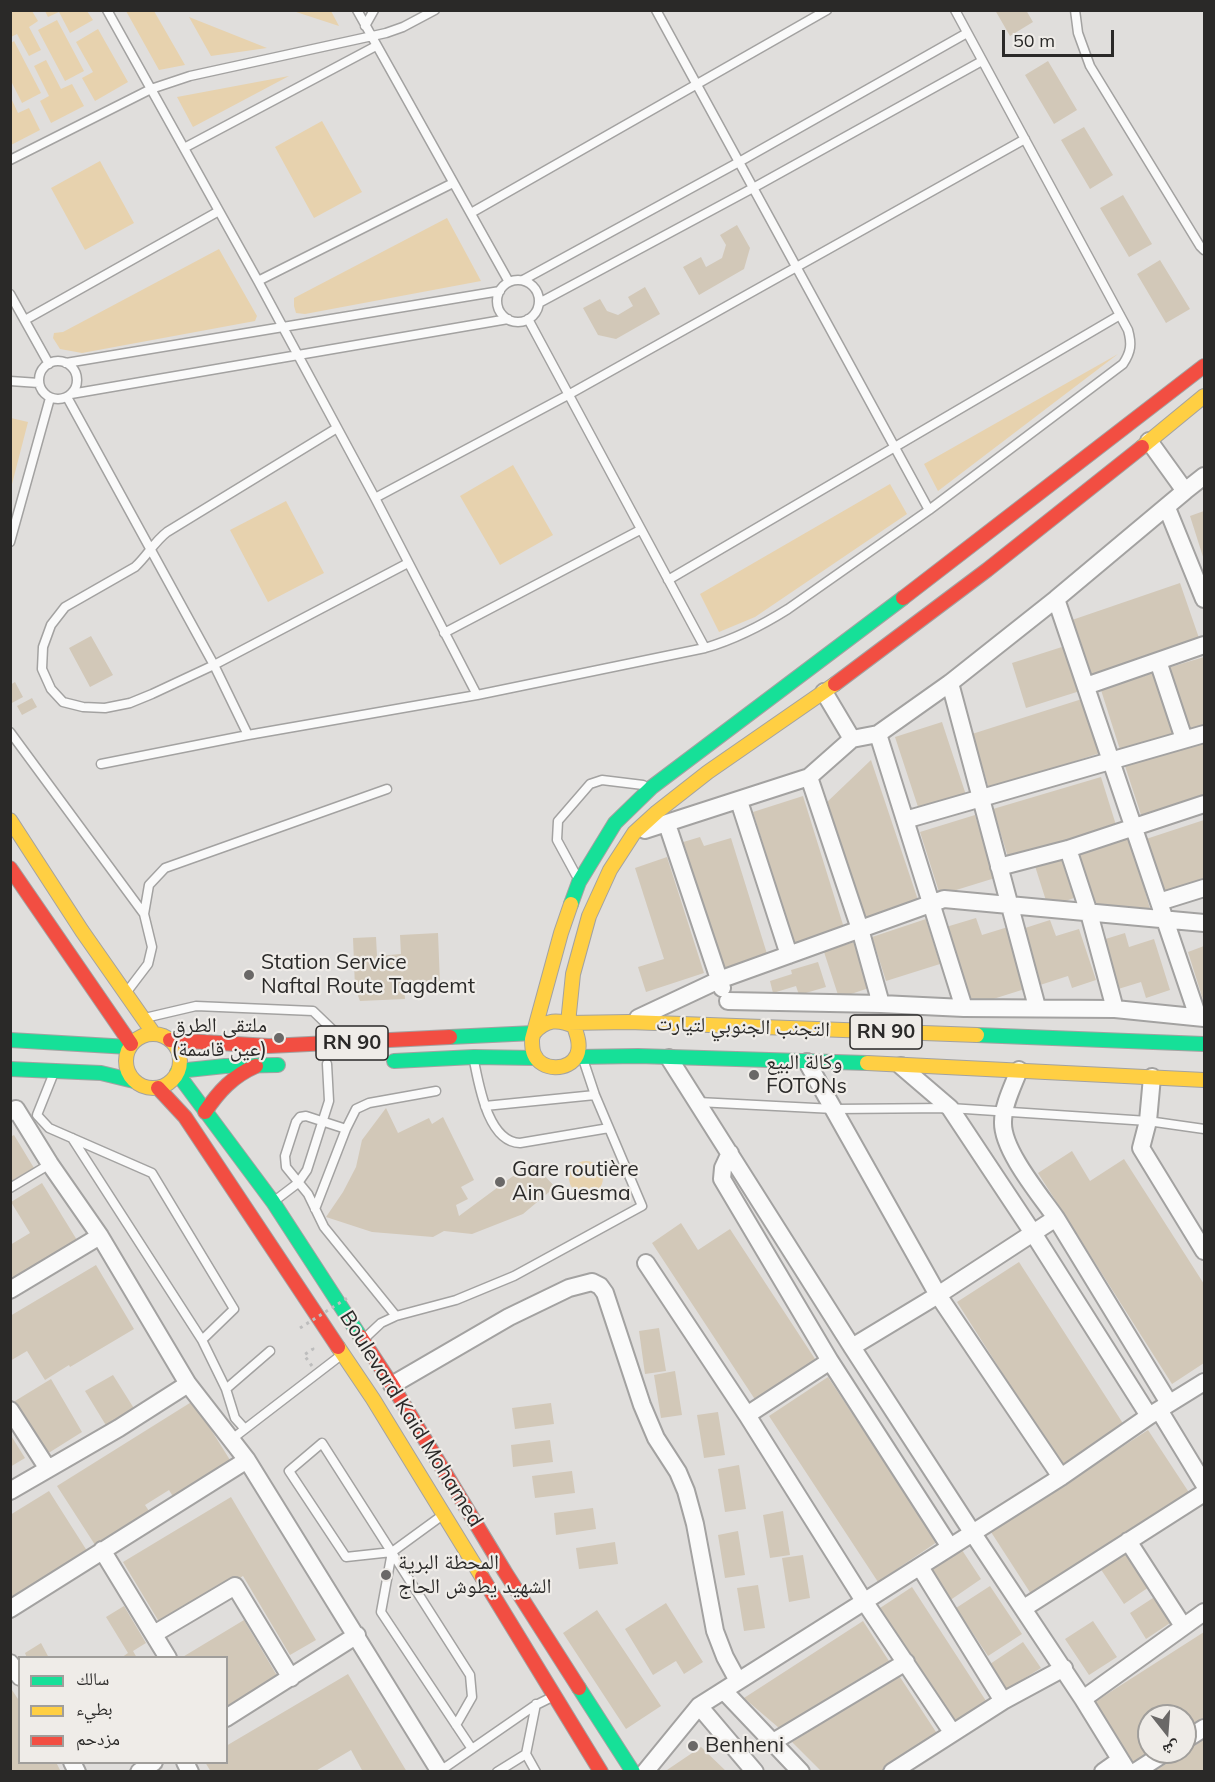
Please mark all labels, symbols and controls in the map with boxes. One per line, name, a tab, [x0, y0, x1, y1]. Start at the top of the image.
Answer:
scale bar	[1005, 18, 1118, 56]
text: 50 m	[1013, 29, 1055, 52]
place label: Station Service Naftal Route Tagdemt	[261, 950, 475, 1000]
marker: Station Service Naftal Route Tagdemt	[242, 968, 256, 982]
street label: التجنب الجنوبي لتيارت	[656, 1011, 830, 1043]
place label: ملتقى الطرق (عين قاسمة)	[172, 1013, 267, 1063]
road number: RN 90	[850, 1015, 922, 1049]
road number: RN 90	[316, 1026, 388, 1060]
marker: ملتقى الطرق (عين قاسمة)	[272, 1031, 286, 1045]
place label: وكالة البيع FOTONs	[766, 1050, 847, 1100]
marker: وكالة البيع FOTONs	[747, 1068, 761, 1082]
place label: Gare routière Ain Guesma	[512, 1157, 639, 1207]
marker: Gare routière Ain Guesma	[493, 1175, 507, 1189]
street label: Boulevard Kaid Mohamed	[334, 1306, 488, 1532]
place label: المحطة البرية الشهيد يطوش الحاج	[398, 1550, 551, 1600]
marker: المحطة البرية الشهيد يطوش الحاج	[379, 1568, 393, 1582]
legend	[18, 1656, 228, 1764]
text: سالك	[76, 1667, 109, 1690]
text: بطيء	[76, 1697, 113, 1720]
north arrow	[1137, 1704, 1197, 1764]
text: مزدحم	[76, 1727, 120, 1750]
place label: Benheni	[705, 1733, 784, 1759]
text: ش	[1161, 1737, 1183, 1761]
marker: Benheni	[686, 1739, 700, 1753]

